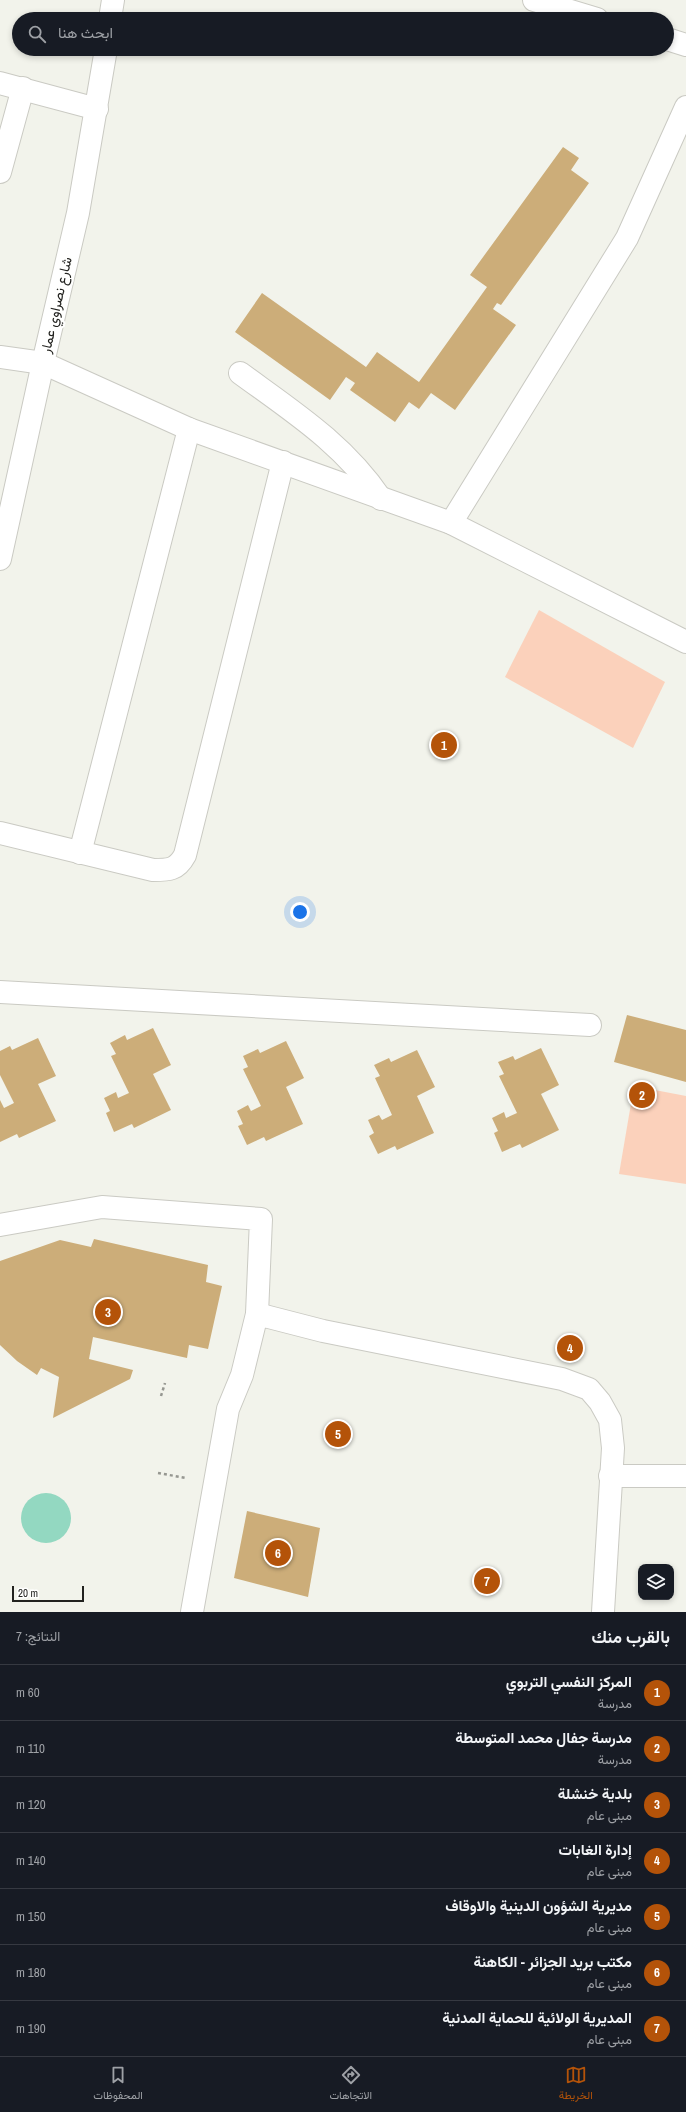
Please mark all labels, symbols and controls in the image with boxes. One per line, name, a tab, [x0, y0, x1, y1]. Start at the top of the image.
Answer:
search box	[12, 12, 674, 56]
text: ابحث هنا	[58, 22, 113, 43]
icon: search	[26, 23, 48, 45]
street label: شارع نصراوي عمار	[36, 255, 79, 356]
pin: 1	[431, 730, 457, 760]
your location	[290, 902, 310, 922]
pin: 2	[629, 1080, 655, 1110]
pin: 3	[95, 1297, 121, 1327]
pin: 4	[557, 1333, 583, 1363]
pin: 5	[325, 1419, 351, 1449]
pin: 6	[265, 1538, 291, 1568]
map controls	[638, 1564, 674, 1600]
button: layers	[638, 1564, 674, 1600]
pin: 7	[474, 1566, 500, 1596]
scale bar	[12, 1584, 84, 1603]
text: 20 m	[18, 1586, 38, 1600]
text: بالقرب منك	[591, 1625, 670, 1648]
text: النتائج: 7	[16, 1628, 60, 1645]
text: المركز النفسي التربوي	[506, 1671, 632, 1692]
text: 60 m	[16, 1684, 40, 1701]
text: 1	[654, 1684, 660, 1701]
text: مدرسة	[598, 1695, 632, 1712]
text: مدرسة جفال محمد المتوسطة	[455, 1727, 632, 1748]
text: 110 m	[16, 1740, 45, 1757]
text: 2	[654, 1740, 660, 1757]
text: مدرسة	[598, 1751, 632, 1768]
text: بلدية خنشلة	[558, 1783, 632, 1804]
text: 120 m	[16, 1796, 46, 1813]
text: 3	[654, 1796, 660, 1813]
text: مبنى عام	[587, 1807, 632, 1824]
text: إدارة الغابات	[559, 1839, 632, 1860]
text: 140 m	[16, 1852, 46, 1869]
text: 4	[654, 1852, 660, 1869]
text: مبنى عام	[587, 1863, 632, 1880]
text: مديرية الشؤون الدينية والاوقاف	[445, 1895, 632, 1916]
text: 150 m	[16, 1908, 46, 1925]
text: 5	[654, 1908, 660, 1925]
text: مبنى عام	[587, 1919, 632, 1936]
text: مكتب بريد الجزائر - الكاهنة	[474, 1951, 632, 1972]
text: 180 m	[16, 1964, 46, 1981]
text: 6	[654, 1964, 660, 1981]
text: مبنى عام	[587, 1975, 632, 1992]
text: المديرية الولائية للحماية المدنية	[442, 2007, 632, 2028]
text: 190 m	[16, 2020, 46, 2037]
text: 7	[654, 2020, 660, 2037]
text: مبنى عام	[587, 2031, 632, 2048]
tab: المحفوظات	[93, 2064, 143, 2105]
tab: الاتجاهات	[329, 2064, 372, 2105]
tab: الخريطة	[559, 2064, 593, 2105]

